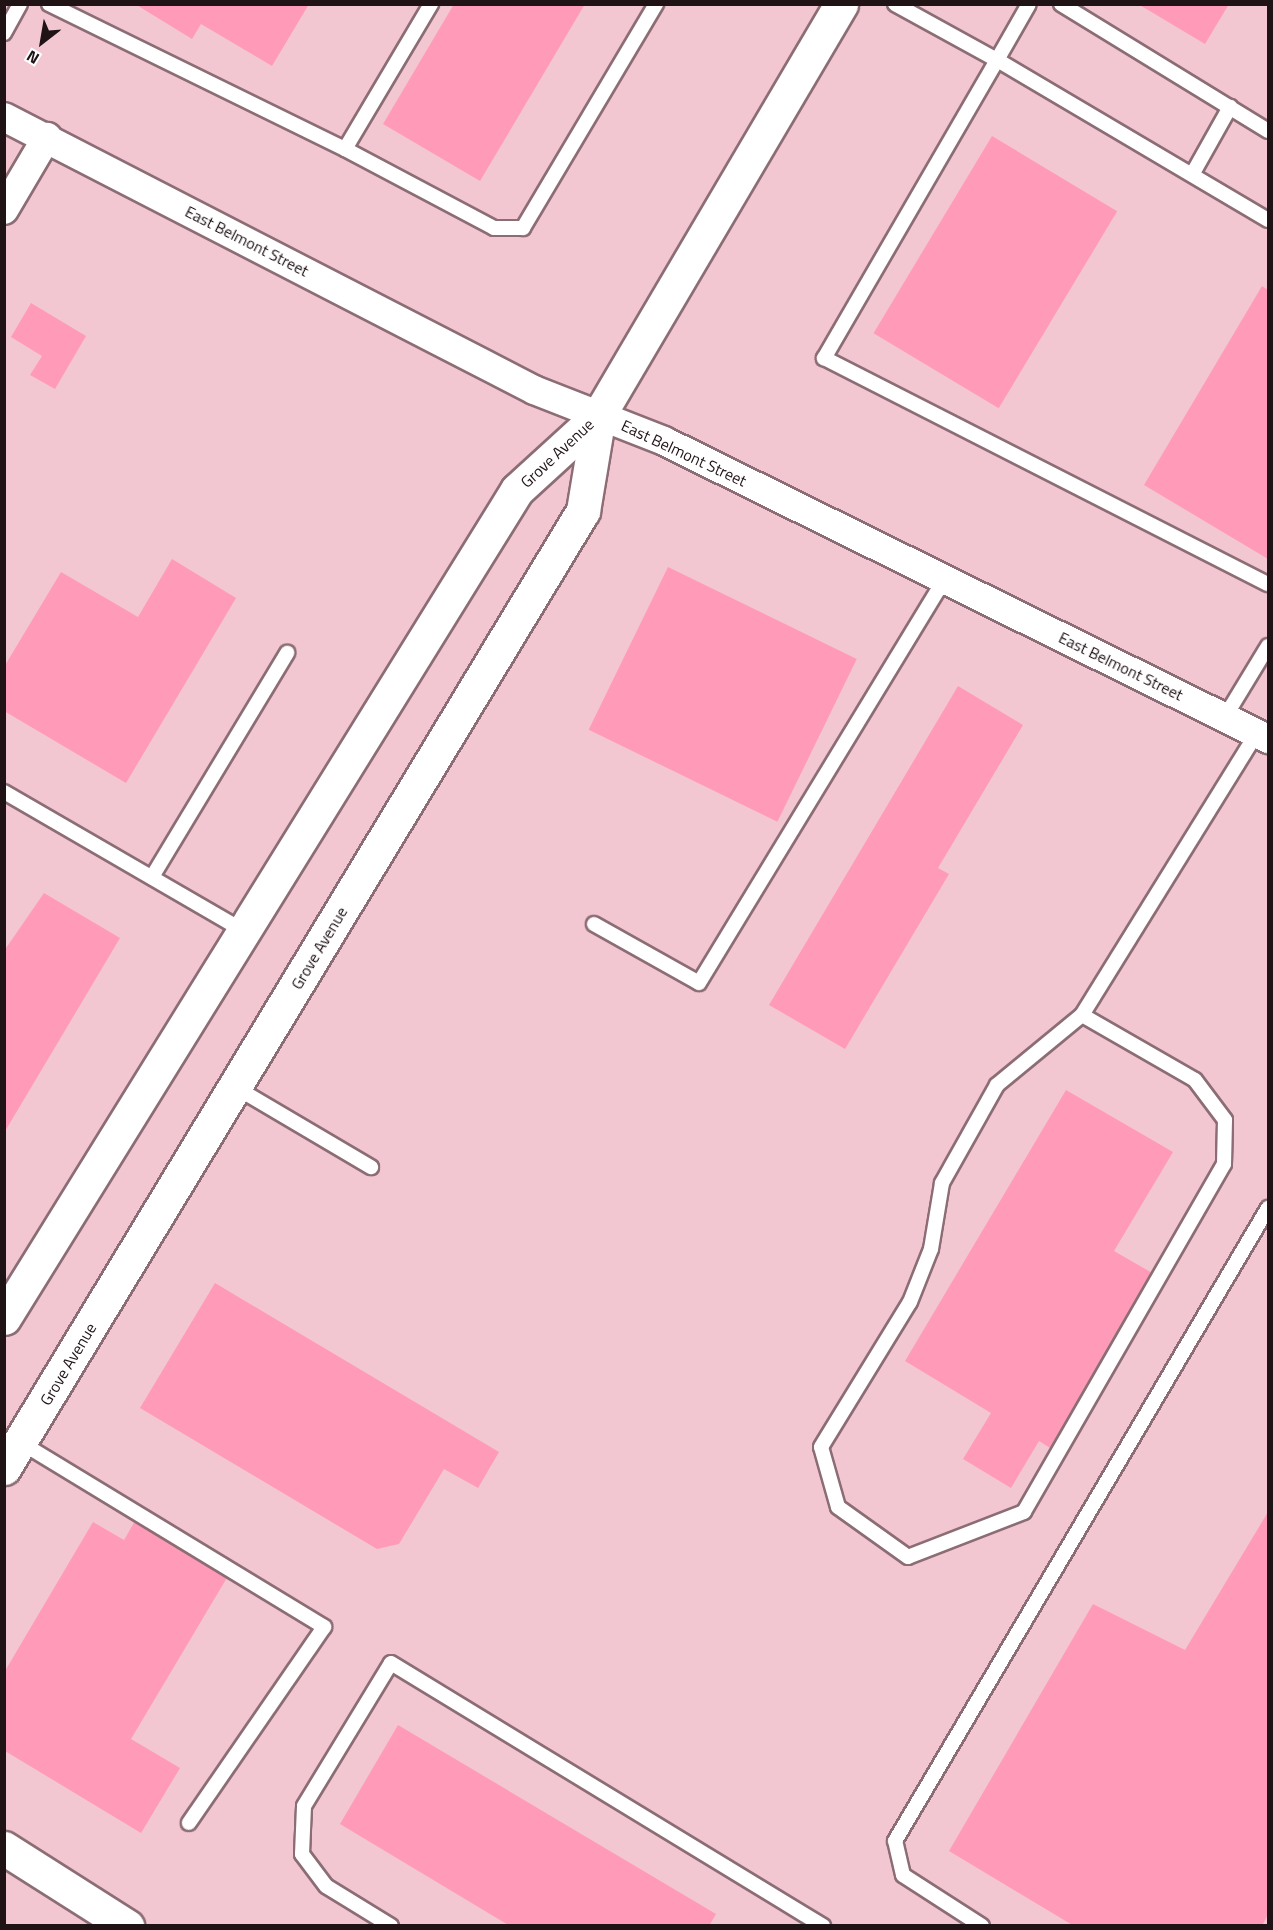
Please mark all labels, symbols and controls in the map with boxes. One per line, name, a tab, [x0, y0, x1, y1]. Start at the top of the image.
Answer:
north arrow	[12, 12, 72, 72]
text: N	[22, 44, 44, 71]
street label: East Belmont Street	[182, 202, 312, 280]
street label: Grove Avenue	[517, 414, 597, 492]
street label: East Belmont Street	[618, 416, 750, 490]
street label: East Belmont Street	[1056, 628, 1186, 704]
street label: Grove Avenue	[287, 903, 351, 993]
street label: Grove Avenue	[36, 1319, 100, 1409]

